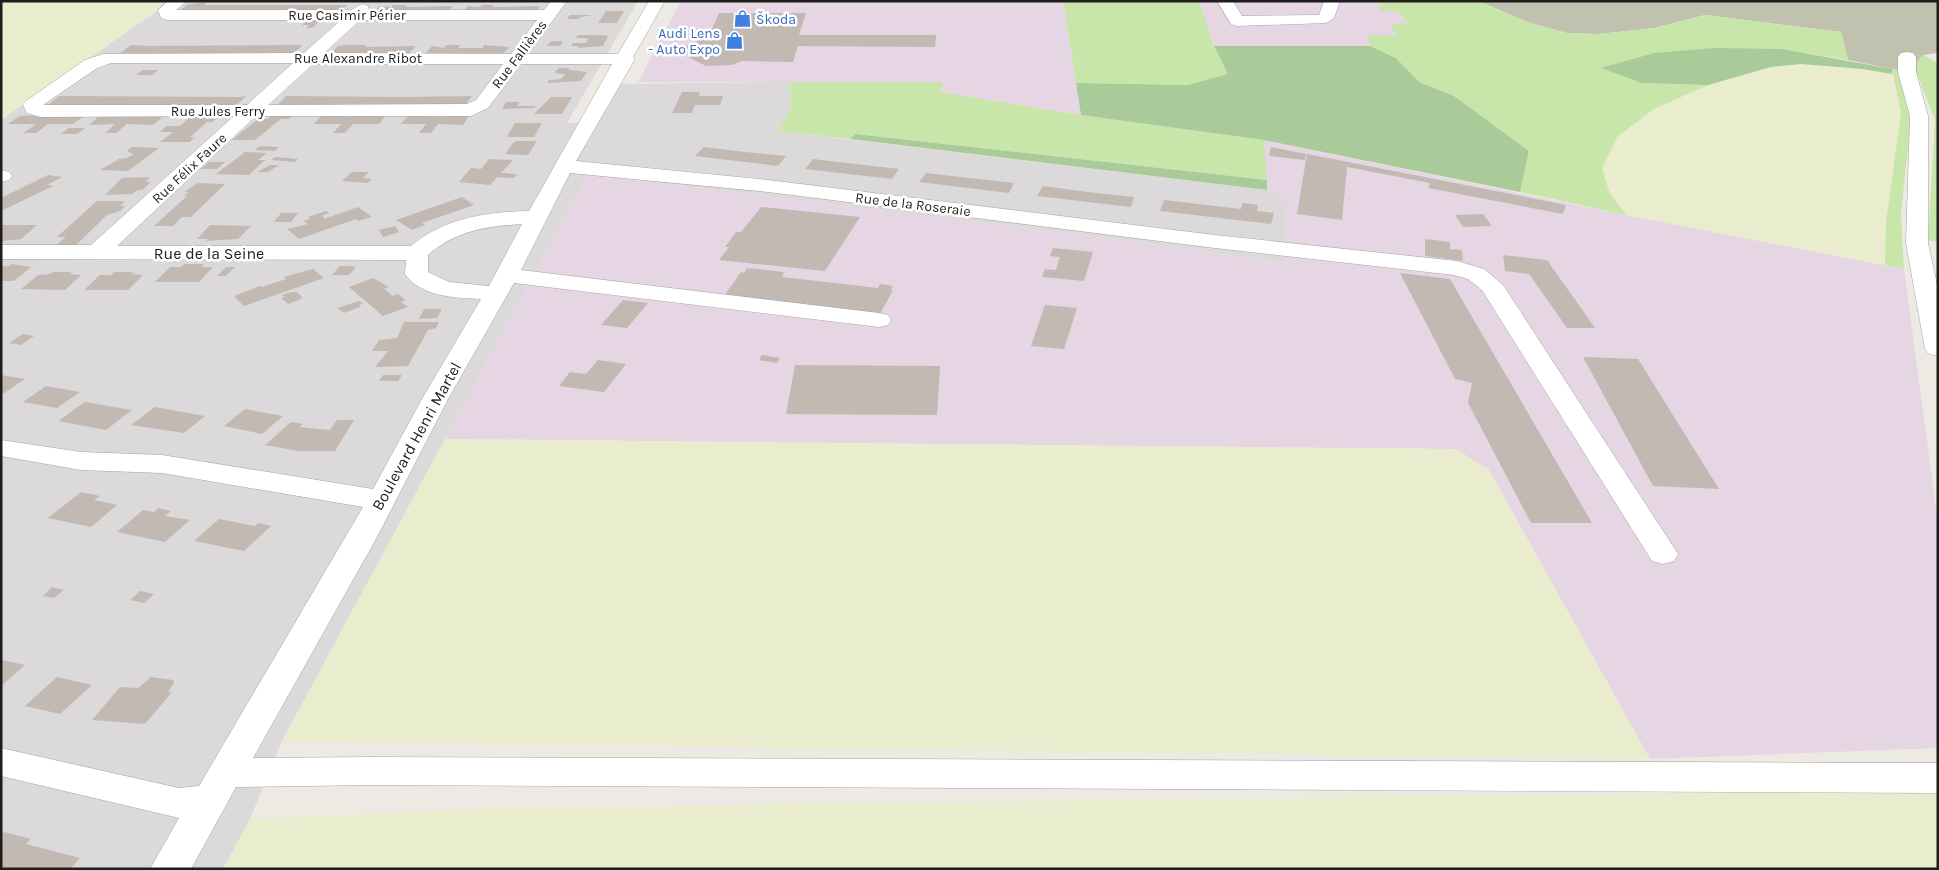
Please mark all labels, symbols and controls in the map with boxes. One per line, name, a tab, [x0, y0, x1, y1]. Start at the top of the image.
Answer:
street label: Rue Casimir Périer	[288, 7, 407, 24]
shop icon: Škoda	[732, 9, 752, 29]
place label: Škoda	[756, 11, 796, 28]
street label: Rue Fallières	[488, 17, 551, 92]
place label: Audi Lens - Auto Expo	[648, 25, 720, 58]
shop icon: Audi Lens - Auto Expo	[724, 31, 744, 51]
street label: Rue Alexandre Ribot	[294, 50, 422, 67]
street label: Rue Jules Ferry	[171, 103, 266, 120]
street label: Rue Félix Faure	[149, 130, 230, 207]
street label: Rue de la Roseraie	[854, 189, 972, 220]
street label: Rue de la Seine	[154, 244, 264, 263]
street label: Boulevard Henri Martel	[368, 359, 465, 514]

